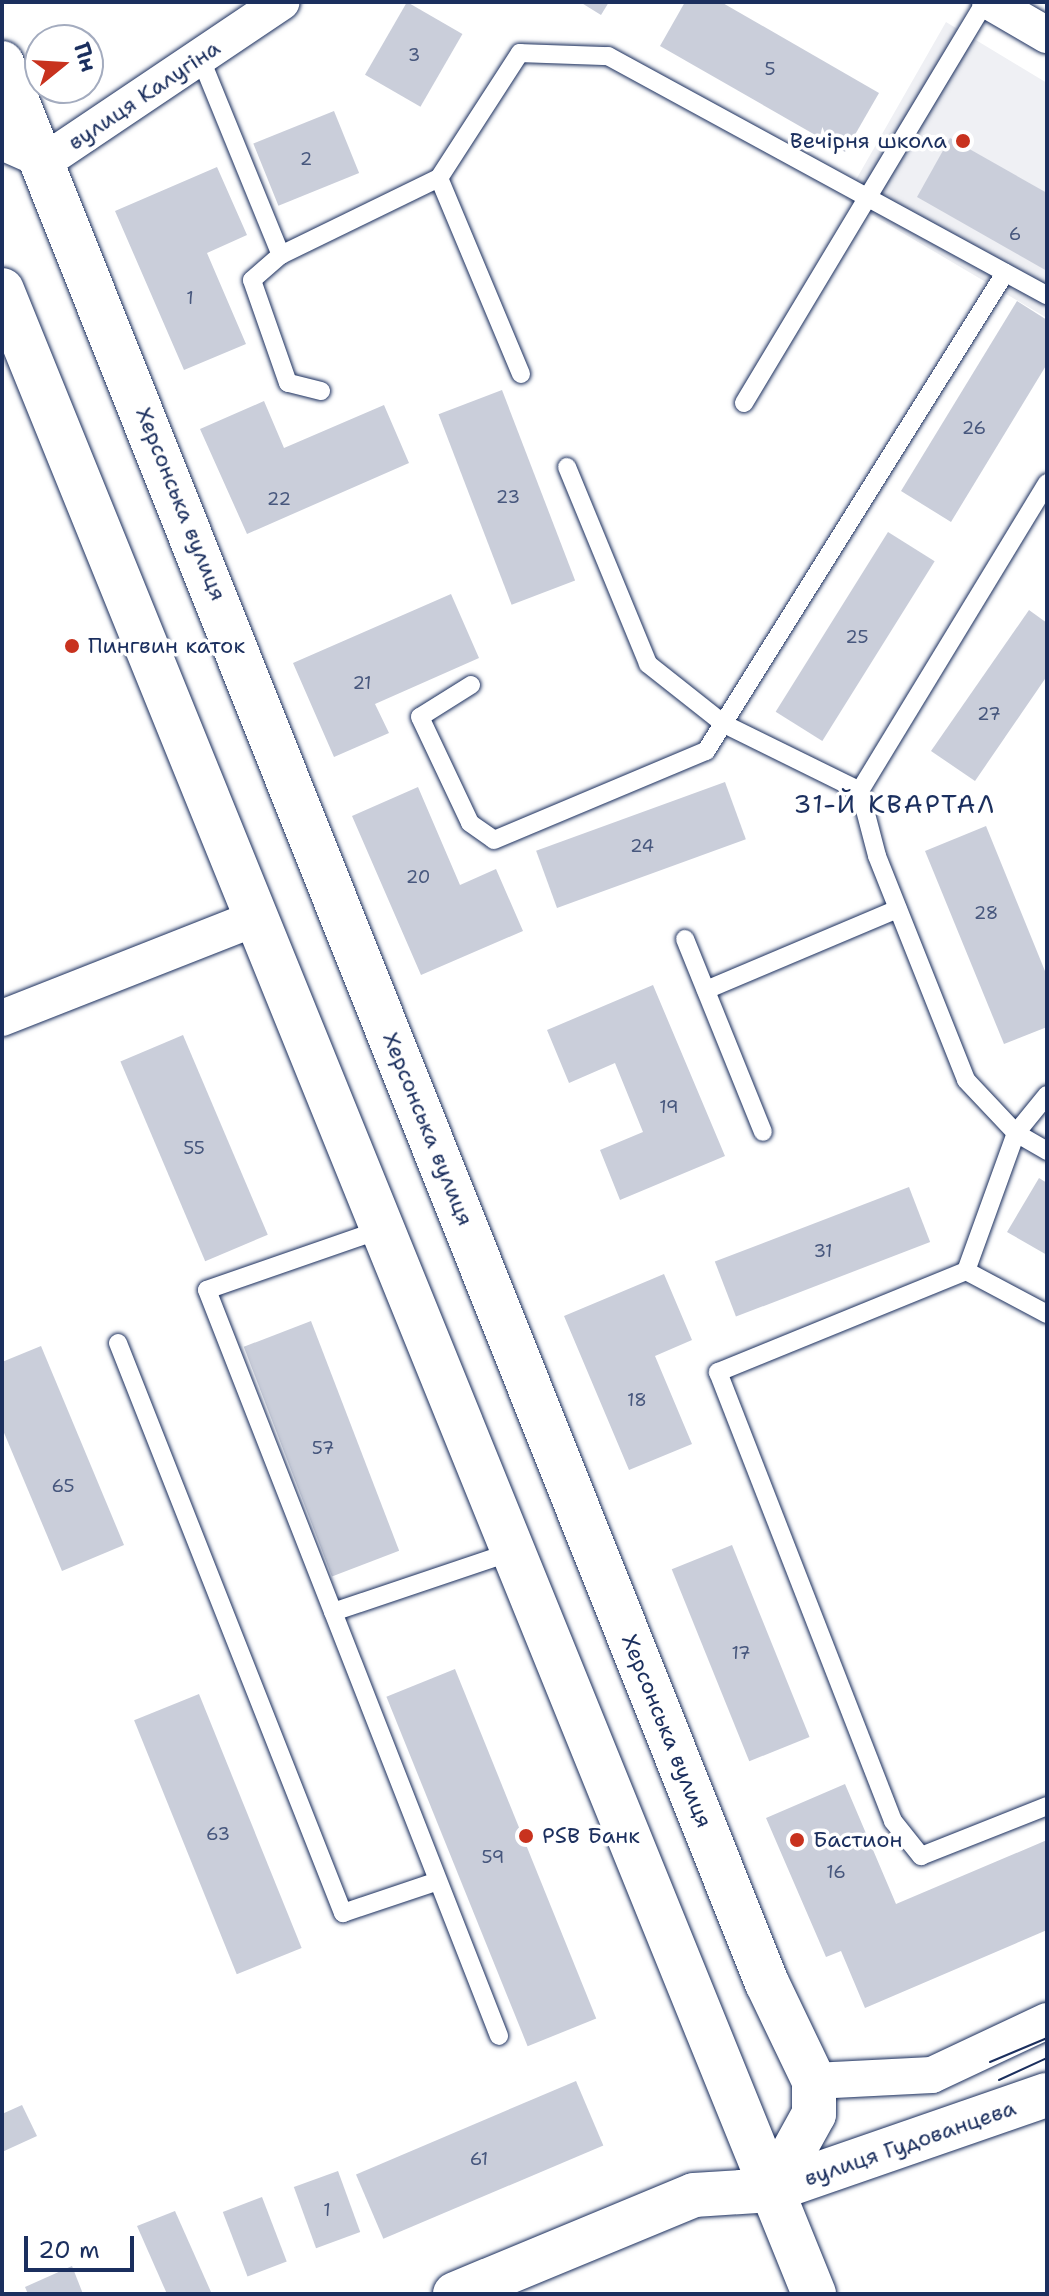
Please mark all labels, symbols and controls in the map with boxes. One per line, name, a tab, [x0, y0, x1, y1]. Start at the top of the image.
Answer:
north arrow	[24, 24, 104, 104]
street label: вулиця Калугіна	[63, 34, 225, 156]
text: Пн	[67, 39, 104, 75]
house number: 3	[408, 44, 420, 66]
house number: 5	[764, 58, 776, 80]
place label: Вечірня школа	[790, 128, 947, 154]
marker: Вечірня школа	[954, 132, 972, 150]
house number: 2	[300, 148, 312, 170]
house number: 6	[1009, 223, 1021, 245]
house number: 1	[186, 287, 194, 309]
street label: Херсонська вулиця	[130, 404, 232, 604]
house number: 26	[962, 417, 986, 439]
house number: 23	[496, 486, 520, 508]
house number: 22	[267, 488, 291, 510]
house number: 25	[845, 626, 869, 648]
place label: Пингвин каток	[88, 633, 245, 659]
marker: Пингвин каток	[63, 637, 81, 655]
house number: 21	[352, 672, 372, 694]
house number: 27	[977, 703, 1001, 725]
district label: 31-Й КВАРТАЛ	[793, 788, 997, 820]
house number: 24	[630, 835, 654, 857]
house number: 20	[406, 866, 430, 888]
house number: 28	[974, 902, 998, 924]
street label: Херсонська вулиця	[377, 1029, 479, 1229]
house number: 19	[659, 1096, 679, 1118]
house number: 55	[183, 1137, 205, 1159]
house number: 31	[813, 1240, 833, 1262]
house number: 18	[627, 1389, 647, 1411]
house number: 57	[312, 1437, 334, 1459]
house number: 65	[52, 1475, 74, 1497]
street label: Херсонська вулиця	[616, 1631, 718, 1831]
house number: 17	[731, 1642, 751, 1664]
house number: 63	[206, 1823, 230, 1845]
place label: PSB Банк	[542, 1823, 640, 1849]
marker: PSB Банк	[517, 1827, 535, 1845]
place label: Бастион	[813, 1827, 902, 1853]
marker: Бастион	[788, 1831, 806, 1849]
house number: 59	[482, 1846, 504, 1868]
house number: 16	[826, 1861, 846, 1883]
street label: вулиця Гудованцева	[801, 2094, 1019, 2192]
house number: 61	[470, 2148, 488, 2170]
house number: 1	[323, 2199, 331, 2221]
scale bar	[28, 2220, 138, 2270]
text: 20 m	[38, 2234, 100, 2266]

